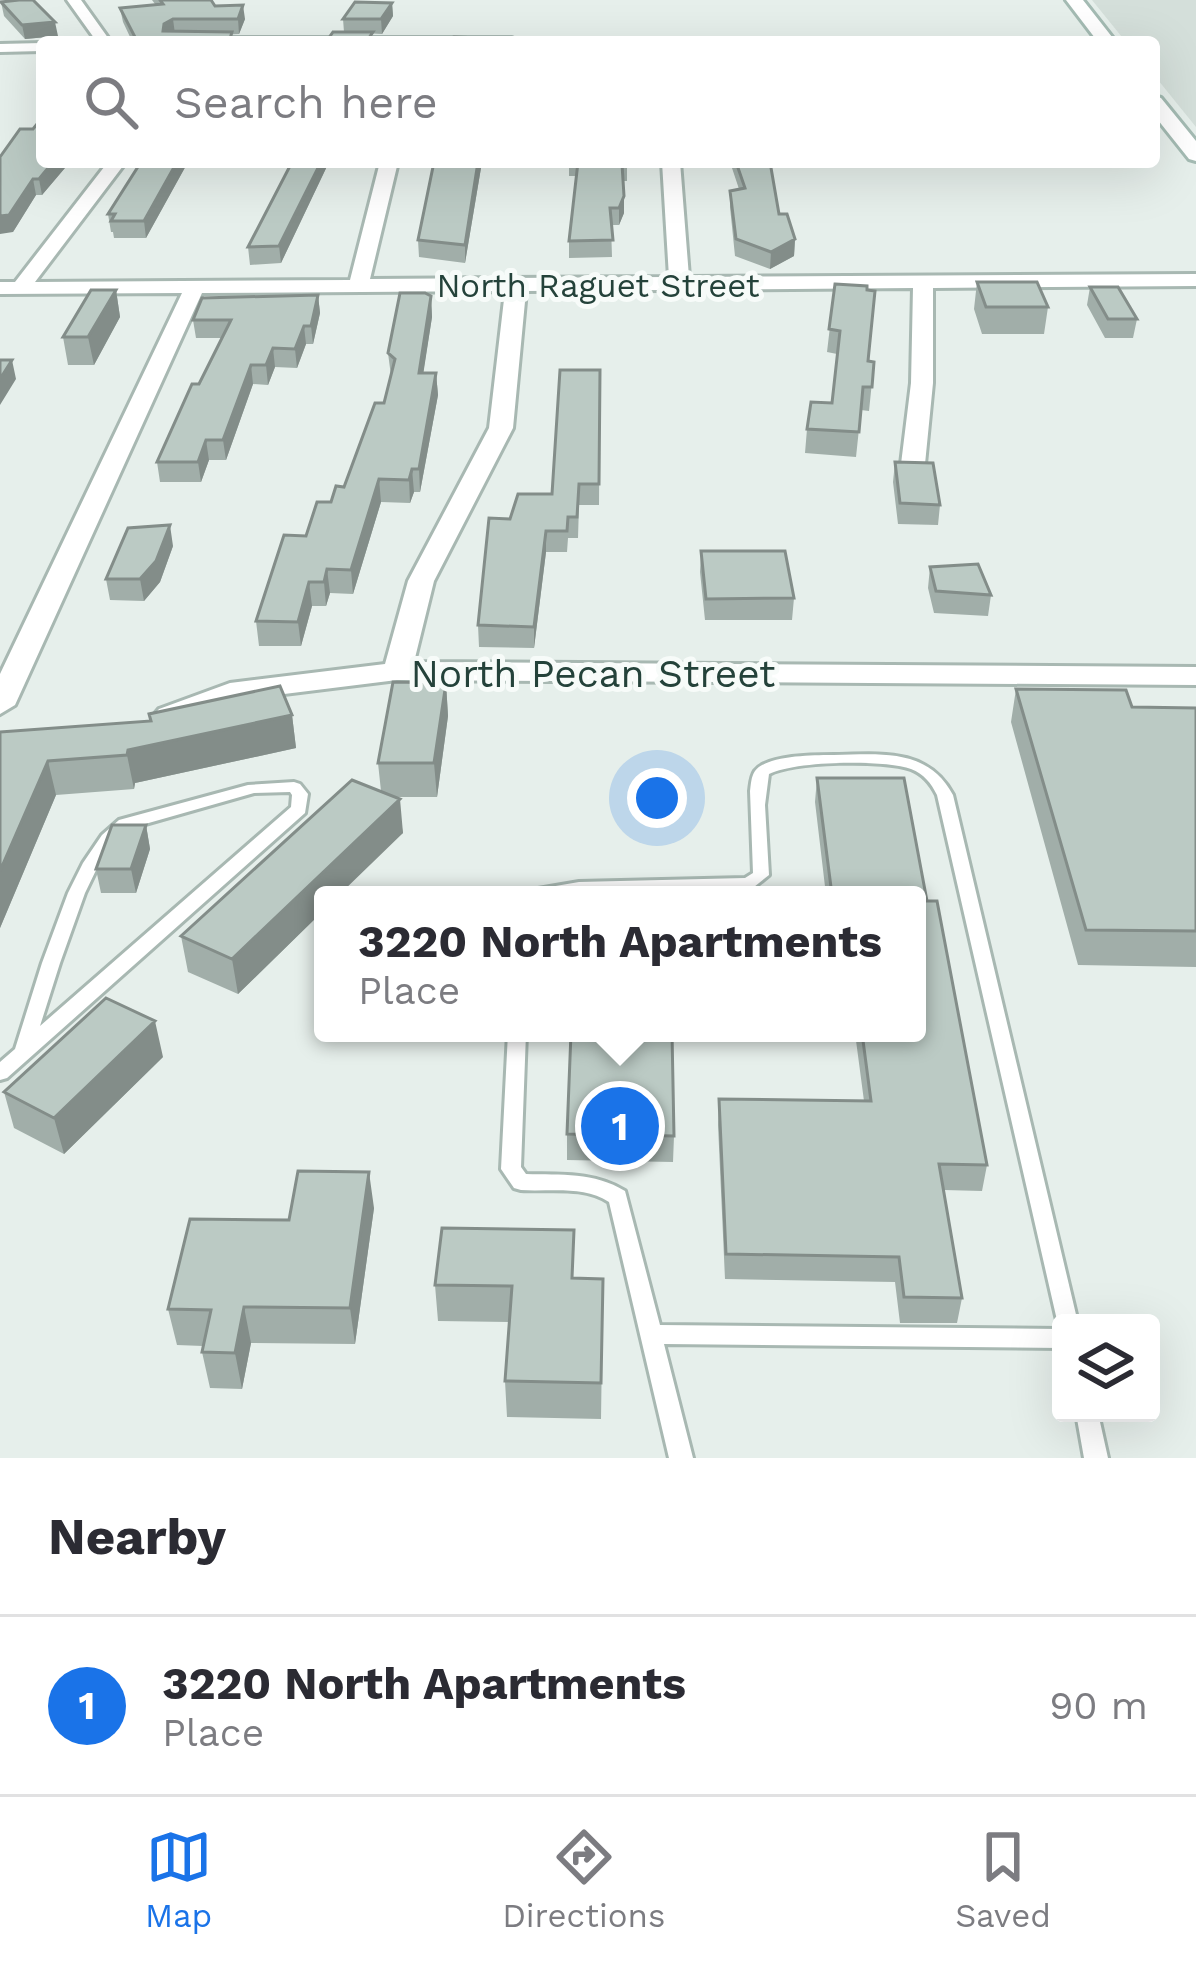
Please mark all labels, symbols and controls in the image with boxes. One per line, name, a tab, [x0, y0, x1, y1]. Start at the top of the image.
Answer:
search box	[36, 36, 1160, 168]
icon: search	[78, 69, 144, 135]
text: Search here	[174, 76, 438, 129]
street label: North Raguet Street	[436, 266, 760, 305]
street label: North Pecan Street	[411, 651, 775, 696]
your location	[627, 768, 687, 828]
popup	[314, 886, 926, 1042]
text: 3220 North Apartments	[358, 915, 882, 968]
text: Place	[358, 968, 460, 1013]
pin: 1	[581, 1081, 659, 1171]
map controls	[1052, 1314, 1160, 1422]
button: layers	[1052, 1314, 1160, 1422]
text: Nearby	[48, 1507, 226, 1566]
text: 3220 North Apartments	[162, 1657, 686, 1710]
text: 1	[79, 1683, 95, 1728]
text: 90 m	[1049, 1683, 1148, 1728]
text: Place	[162, 1710, 264, 1755]
tab: Map	[145, 1824, 212, 1935]
tab: Directions	[502, 1824, 665, 1935]
tab: Saved	[955, 1824, 1051, 1935]

